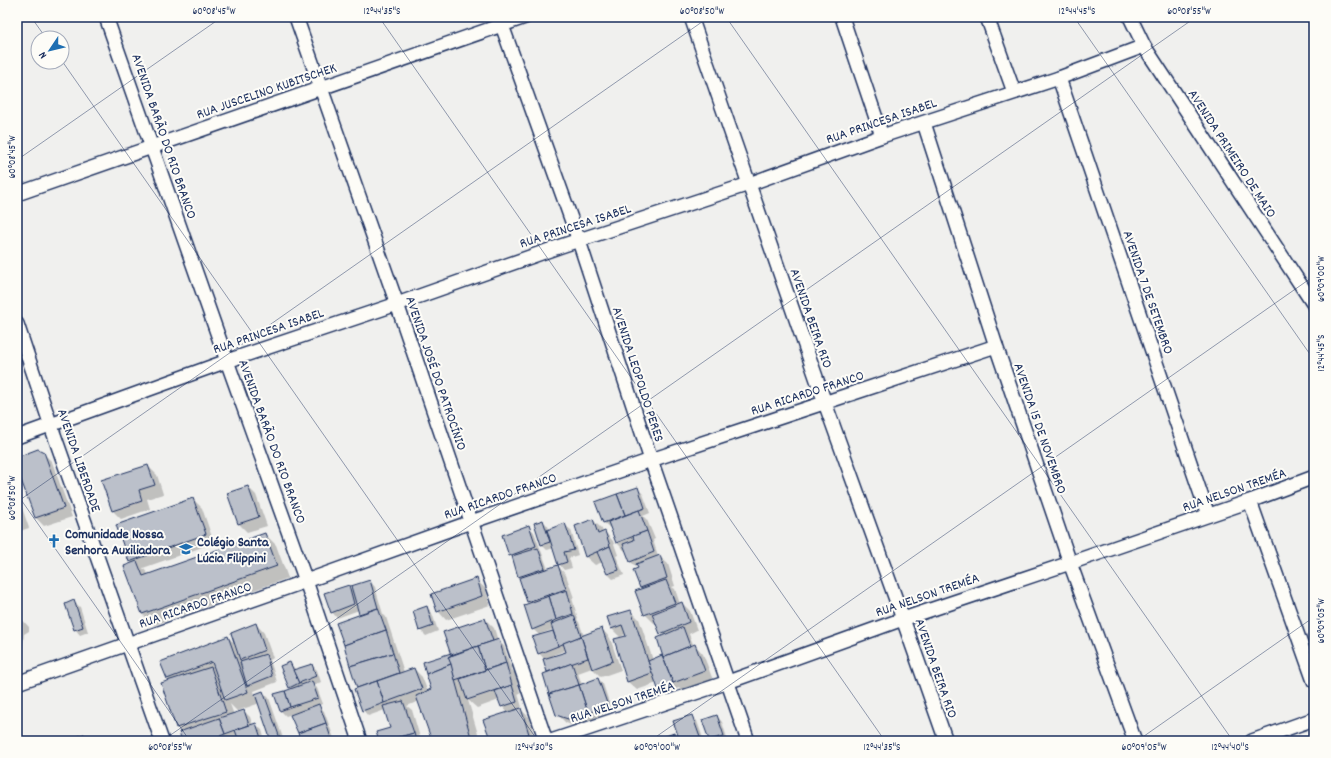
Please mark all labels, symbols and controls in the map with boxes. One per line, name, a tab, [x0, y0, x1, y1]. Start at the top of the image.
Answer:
text: 60°08'45"W	[192, 5, 236, 19]
text: 12°44'35"S	[363, 5, 401, 19]
text: 60°08'50"W	[680, 5, 724, 19]
text: 12°44'45"S	[1059, 5, 1095, 19]
text: 60°08'55"W	[1167, 5, 1211, 19]
north arrow	[30, 30, 70, 70]
text: N	[35, 47, 52, 61]
street label: AVENIDA BARÃO DO RIO BRANCO	[125, 51, 201, 222]
street label: RUA JUSCELINO KUBITSCHEK	[194, 58, 340, 125]
street label: AVENIDA PRIMEIRO DE MAIO	[1182, 86, 1280, 222]
street label: RUA PRINCESA ISABEL	[824, 93, 940, 150]
text: 60°08'45"W	[6, 135, 20, 179]
street label: RUA PRINCESA ISABEL	[517, 199, 634, 254]
street label: AVENIDA 7 DE SETEMBRO	[1117, 228, 1178, 357]
text: 60°09'00"W	[1315, 256, 1329, 302]
street label: AVENIDA BEIRA RIO	[784, 266, 837, 371]
street label: AVENIDA JOSÉ DO PATROCÍNIO	[399, 294, 471, 453]
street label: RUA PRINCESA ISABEL	[211, 303, 327, 360]
street label: AVENIDA LEOPOLDO PERES	[606, 305, 668, 445]
text: 12°44'45"S	[1315, 335, 1329, 371]
street label: AVENIDA BARÃO DO RIO BRANCO	[232, 357, 310, 527]
street label: AVENIDA 15 DE NOVEMBRO	[1007, 360, 1071, 497]
street label: RUA RICARDO FRANCO	[748, 366, 867, 422]
street label: AVENIDA LIBERDADE	[51, 406, 105, 516]
street label: RUA NELSON TREMÉA	[1180, 464, 1290, 518]
street label: RUA RICARDO FRANCO	[442, 468, 560, 526]
text: 60°08'50"W	[6, 476, 20, 520]
place label: Comunidade Nossa Senhora Auxiliadora	[65, 525, 171, 561]
church icon: Comunidade Nossa Senhora Auxiliadora	[46, 533, 62, 549]
place label: Colégio Santa Lúcia Filippini	[197, 533, 270, 569]
school or university icon: Colégio Santa Lúcia Filippini	[178, 541, 194, 557]
street label: RUA NELSON TREMÉA	[873, 569, 983, 623]
street label: RUA RICARDO FRANCO	[137, 577, 255, 635]
text: 60°09'05"W	[1315, 598, 1329, 643]
street label: AVENIDA BEIRA RIO	[909, 616, 962, 721]
street label: RUA NELSON TREMÉA	[568, 676, 678, 729]
text: 60°08'55"W	[148, 741, 192, 755]
text: 12°44'30"S	[515, 741, 553, 755]
text: 60°09'00"W	[634, 741, 680, 755]
text: 12°44'35"S	[863, 741, 901, 755]
text: 60°09'05"W	[1122, 741, 1167, 755]
text: 12°44'40"S	[1211, 741, 1249, 755]

